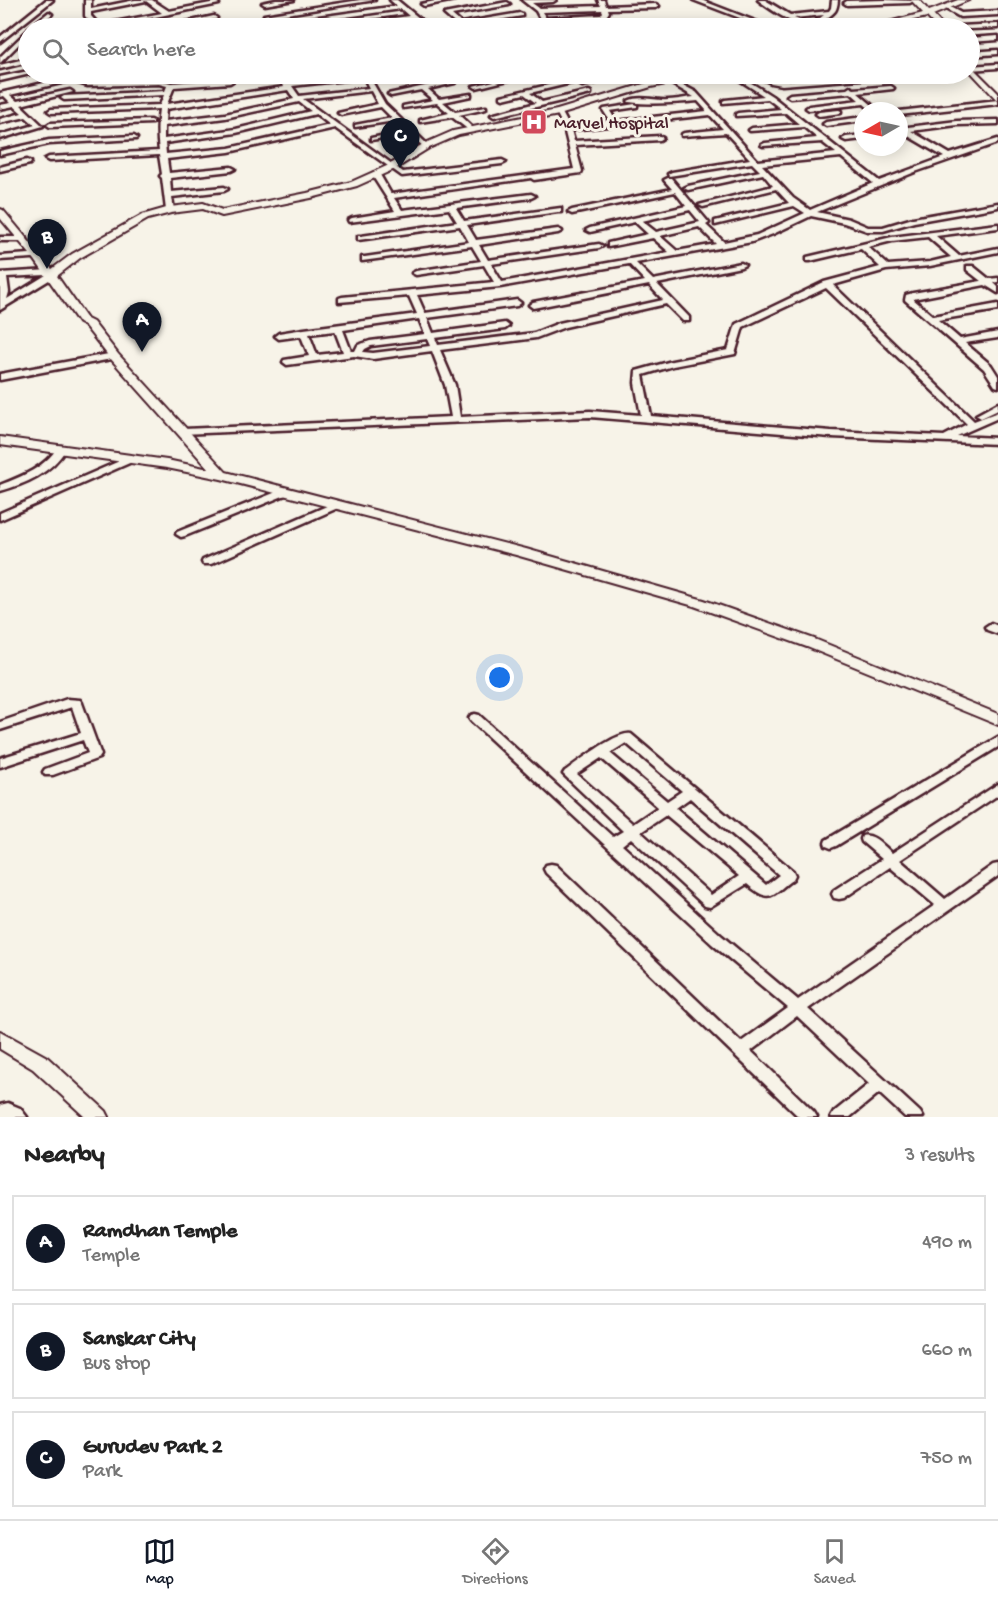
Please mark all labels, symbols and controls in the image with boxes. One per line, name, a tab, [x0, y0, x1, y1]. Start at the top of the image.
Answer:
search box	[18, 18, 980, 84]
icon: search	[39, 35, 72, 68]
text: Search here	[87, 38, 195, 64]
north arrow	[854, 102, 908, 156]
hospital icon: Marvel Hospital	[519, 107, 549, 137]
place label: Marvel Hospital	[554, 114, 669, 135]
pin: C	[380, 118, 420, 168]
pin: B	[28, 220, 66, 269]
pin: A	[122, 302, 162, 352]
your location	[485, 663, 514, 692]
text: Nearby	[24, 1141, 105, 1172]
text: 3 results	[905, 1145, 974, 1168]
text: Ramdhan Temple	[83, 1219, 237, 1245]
text: A	[40, 1232, 51, 1255]
text: 490 m	[922, 1232, 972, 1255]
text: Temple	[83, 1245, 140, 1268]
text: Sanskar City	[83, 1327, 196, 1353]
text: B	[40, 1340, 51, 1363]
text: 660 m	[921, 1340, 972, 1363]
text: Bus stop	[83, 1353, 150, 1376]
text: Gurudev Park 2	[83, 1435, 222, 1461]
text: C	[40, 1448, 51, 1471]
text: 750 m	[921, 1448, 972, 1471]
text: Park	[83, 1461, 121, 1484]
tab: Map	[143, 1535, 176, 1590]
tab: Directions	[462, 1535, 528, 1590]
tab: Saved	[814, 1535, 855, 1590]

